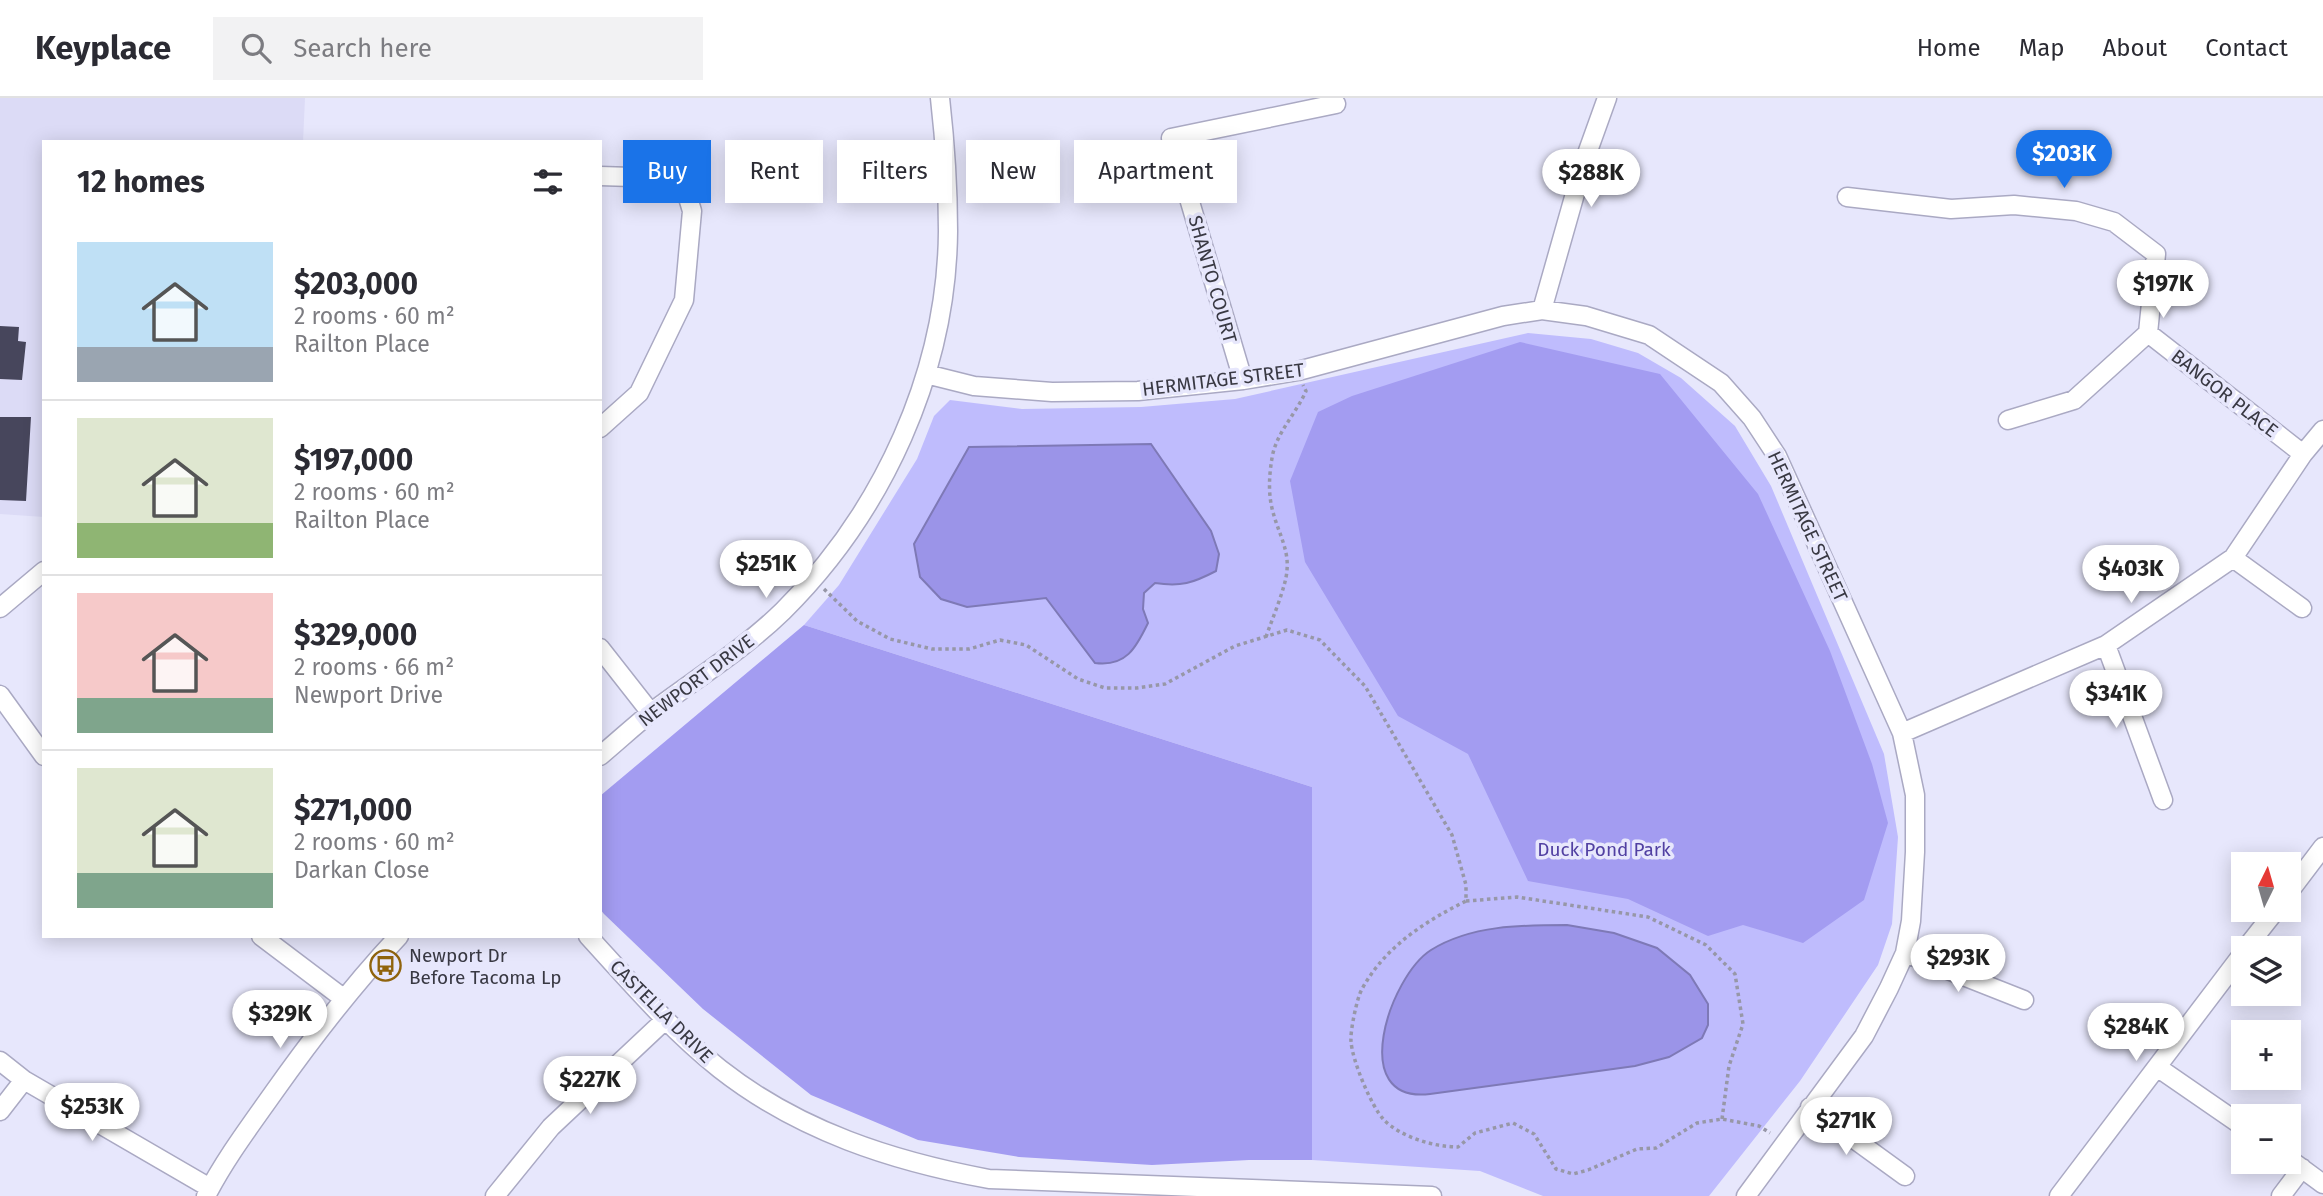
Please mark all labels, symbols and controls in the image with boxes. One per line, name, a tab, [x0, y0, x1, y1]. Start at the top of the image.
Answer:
search box	[213, 17, 703, 80]
text: Keyplace	[35, 28, 171, 68]
icon: search	[237, 29, 275, 67]
text: Search here	[293, 33, 432, 64]
text: Home	[1917, 34, 1981, 62]
text: Map	[2019, 34, 2065, 62]
text: About	[2103, 34, 2167, 62]
text: Contact	[2205, 34, 2288, 62]
pin: $203K	[2015, 130, 2113, 190]
text: $203K	[2032, 139, 2096, 167]
chip: Buy	[623, 140, 711, 203]
chip: Rent	[725, 140, 823, 203]
chip: Filters	[837, 140, 952, 203]
chip: New	[966, 140, 1060, 203]
chip: Apartment	[1074, 140, 1237, 203]
pin: $288K	[1542, 150, 1640, 209]
text: $288K	[1558, 158, 1624, 186]
icon: filters	[529, 163, 567, 201]
text: 12 homes	[77, 164, 205, 200]
street label: SHANTO COURT	[1183, 213, 1242, 346]
pin: $197K	[2114, 260, 2212, 320]
text: $203,000	[294, 266, 418, 302]
text: $197K	[2133, 269, 2193, 297]
icon: home	[133, 270, 217, 354]
text: 2 rooms · 60 m²	[294, 302, 455, 330]
text: Railton Place	[294, 330, 430, 358]
street label: BANGOR PLACE	[2167, 345, 2283, 442]
street label: HERMITAGE STREET	[1141, 358, 1306, 401]
text: $197,000	[294, 442, 413, 478]
icon: home	[133, 446, 217, 530]
street label: HERMITAGE STREET	[1763, 447, 1853, 605]
text: 2 rooms · 60 m²	[294, 478, 455, 506]
text: Railton Place	[294, 506, 430, 534]
pin: $251K	[717, 540, 815, 600]
pin: $403K	[2082, 546, 2180, 605]
text: $251K	[736, 549, 796, 577]
text: $403K	[2098, 554, 2164, 582]
text: $329,000	[294, 617, 417, 653]
icon: home	[133, 621, 217, 705]
street label: NEWPORT DRIVE	[634, 629, 759, 731]
text: 2 rooms · 66 m²	[294, 653, 454, 681]
pin: $341K	[2067, 670, 2165, 730]
text: $341K	[2085, 679, 2147, 707]
text: Newport Drive	[294, 681, 443, 709]
text: $271,000	[294, 792, 412, 828]
icon: home	[133, 796, 217, 880]
text: 2 rooms · 60 m²	[294, 828, 455, 856]
park label: Duck Pond Park	[1537, 838, 1671, 861]
north arrow	[2231, 852, 2301, 922]
map controls	[2231, 852, 2301, 1174]
text: Darkan Close	[294, 856, 429, 884]
pin: $293K	[1909, 934, 2007, 994]
button: layers	[2231, 936, 2301, 1006]
text: $293K	[1927, 943, 1990, 971]
place label: Newport Dr Before Tacoma Lp	[409, 944, 562, 989]
bus stop icon: Newport Dr Before Tacoma Lp	[369, 949, 403, 983]
street label: CASTELLA DRIVE	[605, 955, 718, 1068]
pin: $329K	[231, 990, 329, 1050]
text: $329K	[248, 999, 312, 1027]
pin: $284K	[2087, 1004, 2185, 1063]
text: $284K	[2103, 1012, 2169, 1040]
button: +	[2231, 1020, 2301, 1090]
pin: $227K	[541, 1056, 639, 1116]
text: $227K	[559, 1065, 621, 1093]
pin: $253K	[43, 1084, 141, 1143]
text: $253K	[61, 1092, 123, 1120]
pin: $271K	[1797, 1098, 1895, 1157]
button: −	[2231, 1104, 2301, 1174]
text: $271K	[1816, 1106, 1876, 1134]

